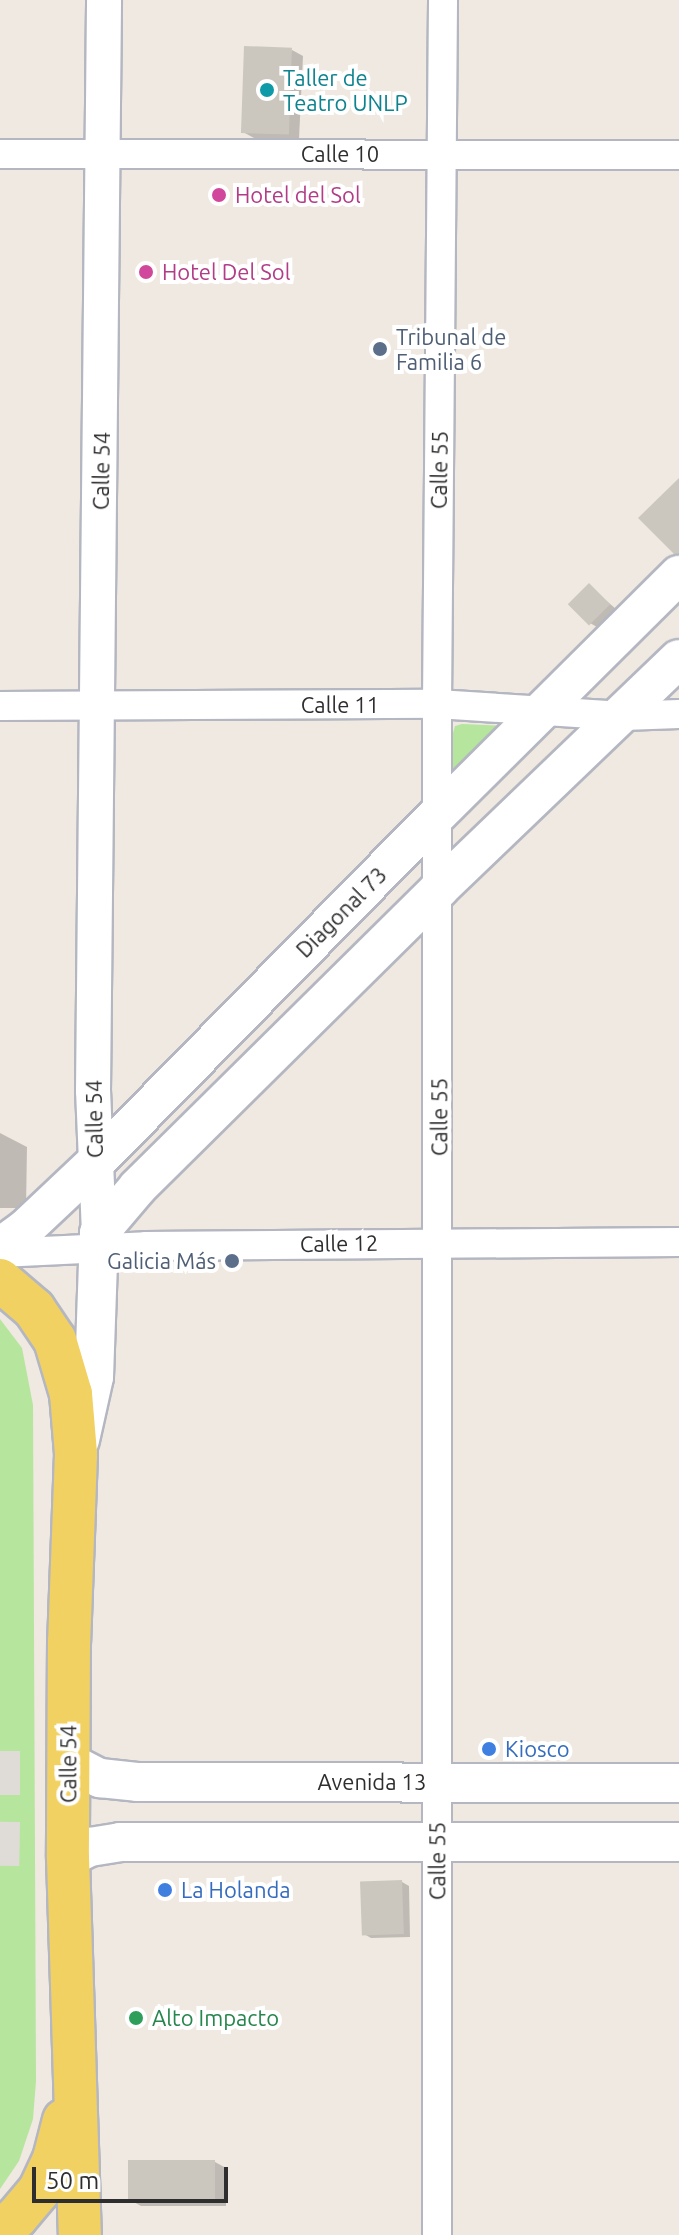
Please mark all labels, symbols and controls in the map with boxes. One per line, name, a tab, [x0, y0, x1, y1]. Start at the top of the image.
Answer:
place label: Taller de Teatro UNLP	[283, 64, 408, 116]
marker: Taller de Teatro UNLP	[258, 81, 276, 99]
street label: Calle 10	[301, 141, 379, 167]
place label: Hotel del Sol	[235, 182, 361, 208]
marker: Hotel del Sol	[210, 186, 228, 204]
place label: Hotel Del Sol	[162, 259, 290, 285]
marker: Hotel Del Sol	[137, 263, 155, 281]
place label: Tribunal de Familia 6	[396, 323, 506, 374]
marker: Tribunal de Familia 6	[371, 340, 389, 358]
street label: Calle 55	[425, 431, 453, 509]
street label: Calle 54	[87, 432, 115, 510]
street label: Calle 11	[301, 692, 379, 718]
street label: Diagonal 73	[290, 861, 392, 963]
street label: Calle 55	[426, 1078, 452, 1156]
street label: Calle 54	[80, 1080, 108, 1158]
street label: Calle 12	[300, 1229, 378, 1257]
place label: Galicia Más	[107, 1248, 216, 1274]
marker: Galicia Más	[223, 1252, 241, 1270]
street label: Calle 54	[55, 1725, 81, 1803]
place label: Kiosco	[505, 1736, 570, 1762]
marker: Kiosco	[480, 1740, 498, 1758]
street label: Avenida 13	[318, 1769, 426, 1795]
street label: Calle 55	[424, 1822, 450, 1900]
place label: La Holanda	[181, 1877, 291, 1903]
marker: La Holanda	[156, 1881, 174, 1899]
place label: Alto Impacto	[152, 2005, 279, 2031]
marker: Alto Impacto	[127, 2009, 145, 2027]
scale bar	[36, 2151, 232, 2201]
text: 50 m	[46, 2167, 99, 2194]

